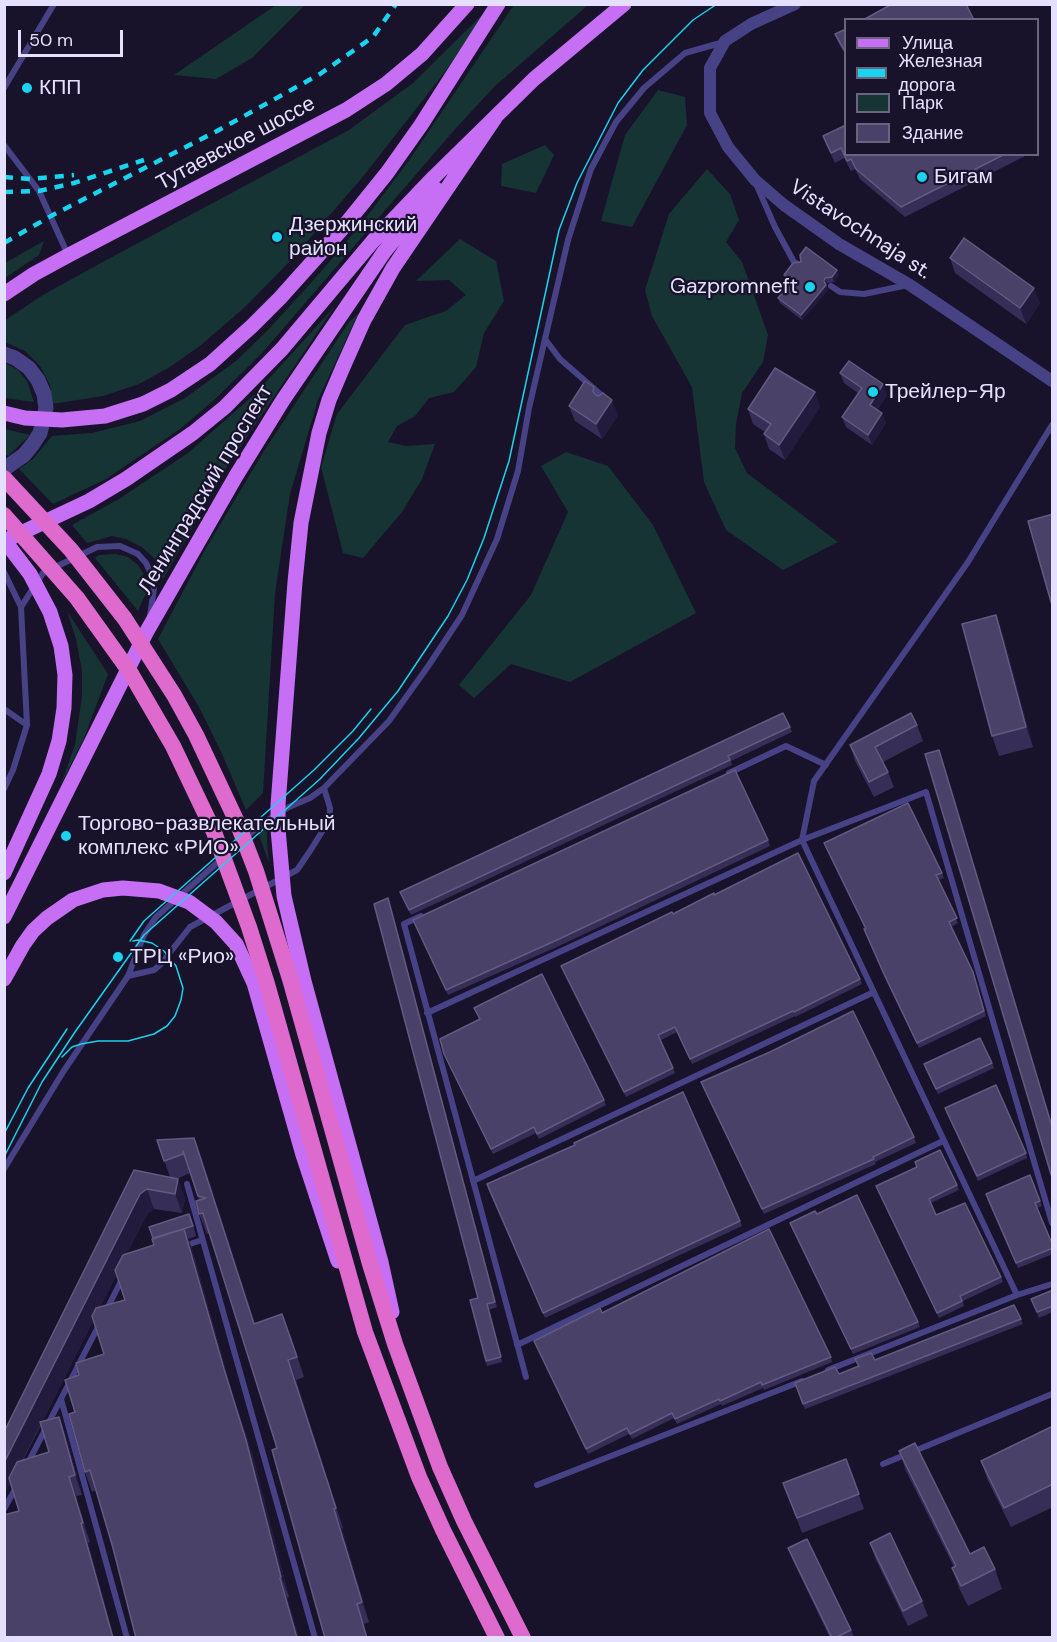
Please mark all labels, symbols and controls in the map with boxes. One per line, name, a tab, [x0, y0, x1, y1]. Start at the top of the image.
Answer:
scale bar	[21, 18, 126, 56]
legend	[844, 18, 1039, 156]
text: 50 m	[29, 28, 73, 52]
text: Улица	[902, 31, 953, 55]
text: Железная дорога	[899, 49, 982, 97]
place label: КПП	[39, 75, 81, 101]
marker: КПП	[20, 81, 34, 95]
text: Парк	[902, 91, 943, 115]
street label: Тутаевское шоссе	[152, 92, 320, 196]
text: Здание	[902, 121, 963, 145]
place label: Бигам	[934, 164, 993, 190]
marker: Бигам	[915, 170, 929, 184]
street label: Vistavochnaja st.	[785, 175, 935, 285]
place label: Дзержинский район	[289, 212, 417, 262]
marker: Дзержинский район	[270, 230, 284, 244]
place label: Gazpromneft	[670, 274, 798, 300]
marker: Gazpromneft	[803, 280, 817, 294]
place label: Трейлер-Яр	[885, 379, 1006, 405]
street label: Ленинградский проспект	[133, 381, 279, 599]
marker: Трейлер-Яр	[866, 385, 880, 399]
place label: Торгово-развлекательный комплекс «РИО»	[78, 811, 336, 861]
marker: Торгово-развлекательный комплекс «РИО»	[59, 829, 73, 843]
place label: ТРЦ «Рио»	[130, 944, 234, 970]
marker: ТРЦ «Рио»	[111, 950, 125, 964]

